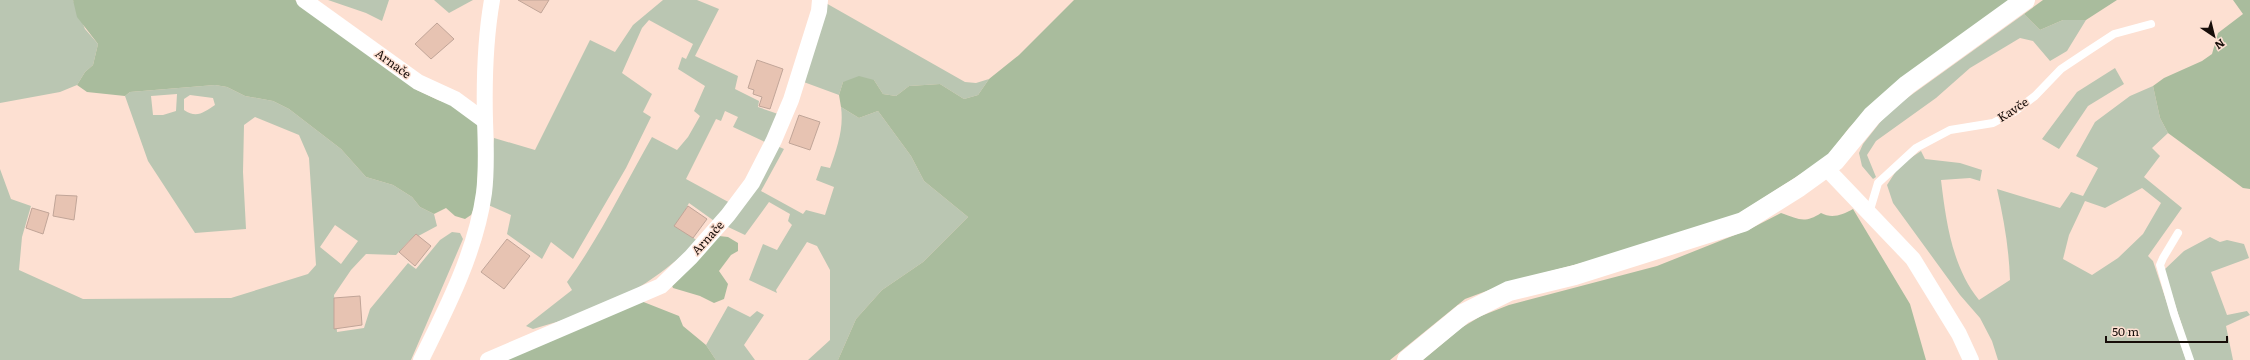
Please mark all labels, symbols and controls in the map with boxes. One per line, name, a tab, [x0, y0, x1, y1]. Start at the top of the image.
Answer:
north arrow	[2194, 16, 2234, 56]
text: N	[2212, 36, 2229, 54]
street label: Arnače	[372, 44, 415, 82]
street label: Kavče	[1993, 92, 2032, 126]
street label: Arnače	[687, 216, 728, 259]
scale bar	[2106, 318, 2227, 344]
text: 50 m	[2112, 322, 2139, 340]

